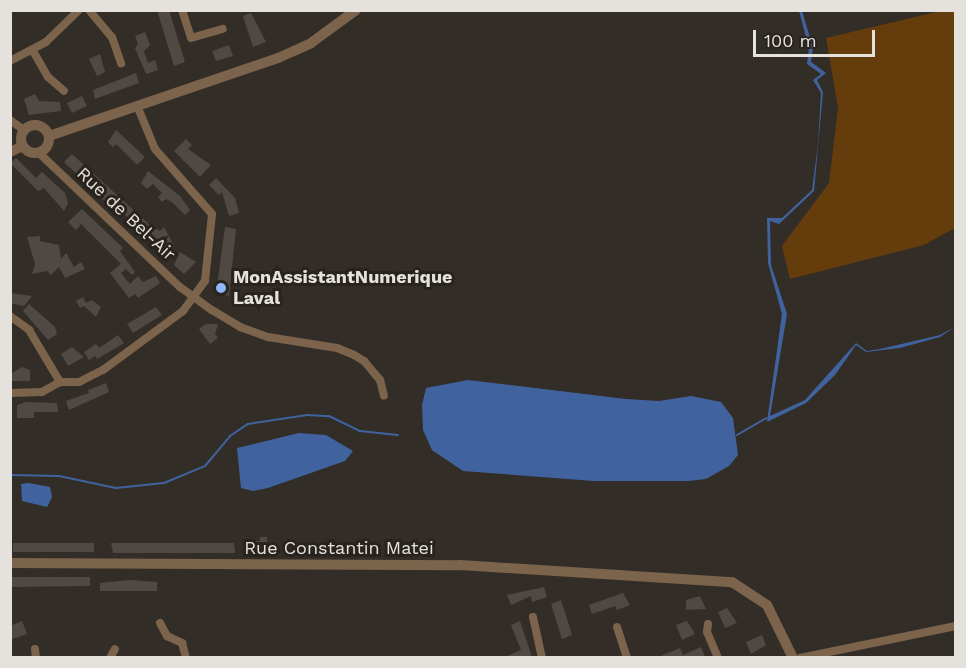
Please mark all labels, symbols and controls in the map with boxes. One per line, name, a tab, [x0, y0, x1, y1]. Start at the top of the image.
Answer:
scale bar	[756, 18, 878, 56]
text: 100 m	[764, 30, 817, 51]
street label: Rue de Bel-Air	[72, 163, 180, 265]
place label: MonAssistantNumerique Laval	[233, 267, 452, 310]
marker: MonAssistantNumerique Laval	[214, 281, 228, 295]
street label: Rue Constantin Matei	[244, 537, 434, 559]

